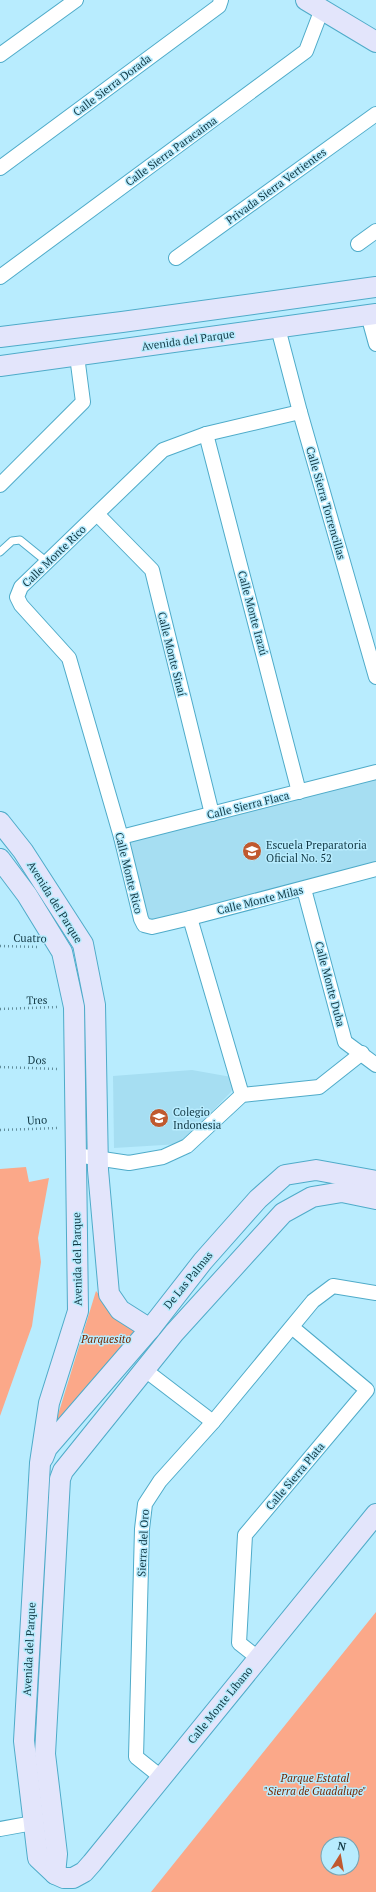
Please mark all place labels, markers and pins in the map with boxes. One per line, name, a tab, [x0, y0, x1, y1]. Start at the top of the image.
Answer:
place label: Escuela Preparatoria Oficial No. 52	[266, 838, 367, 865]
school or university icon: Escuela Preparatoria Oficial No. 52	[241, 840, 263, 862]
place label: Colegio Indonesia	[173, 1105, 222, 1132]
school or university icon: Colegio Indonesia	[148, 1107, 170, 1129]

